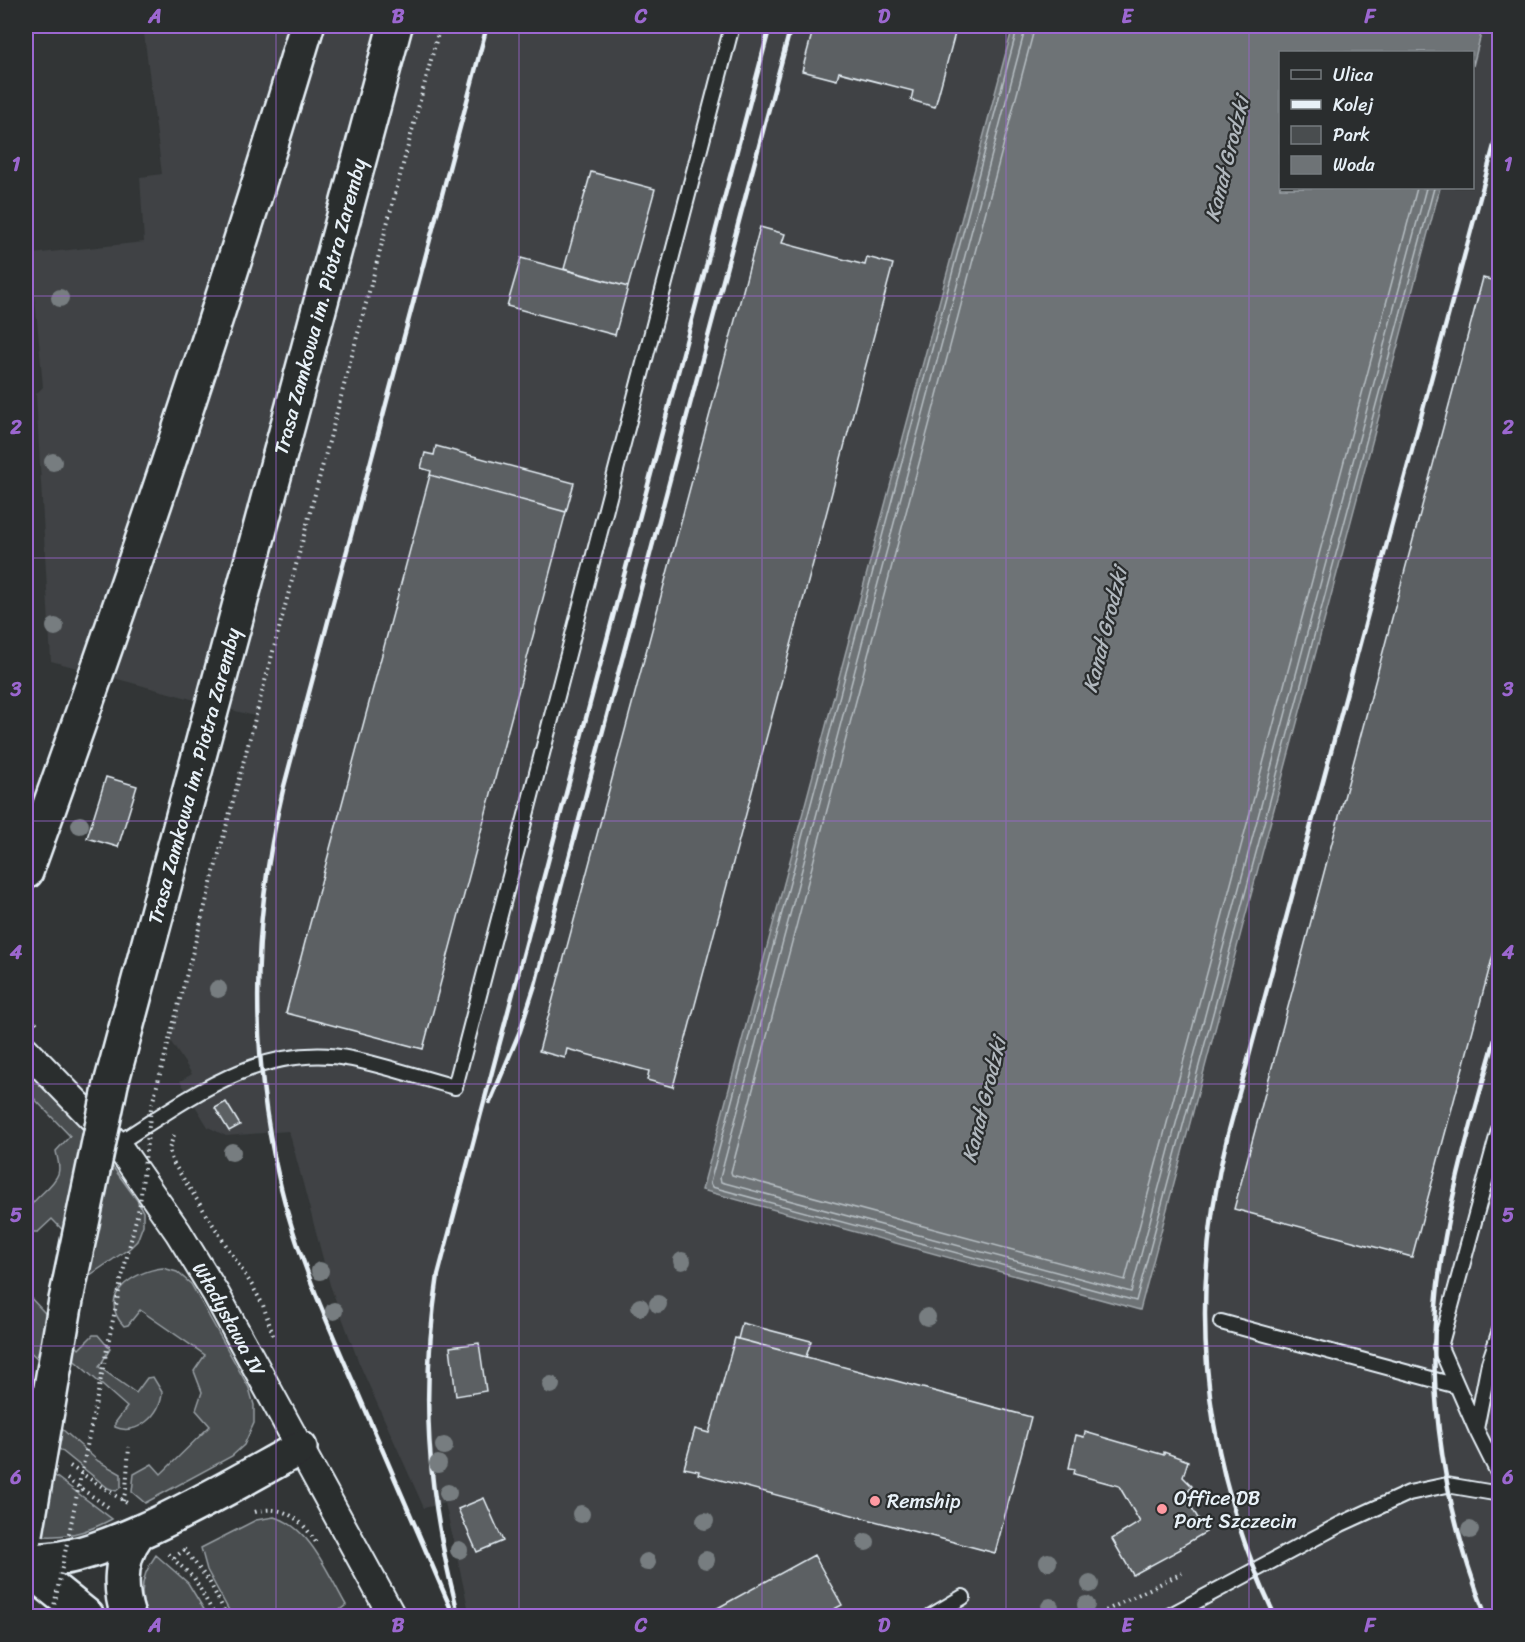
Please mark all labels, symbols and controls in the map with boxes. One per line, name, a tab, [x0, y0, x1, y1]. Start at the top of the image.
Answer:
text: A	[147, 0, 162, 34]
text: B	[392, 0, 405, 34]
text: C	[634, 0, 648, 34]
text: D	[878, 0, 891, 34]
text: E	[1121, 0, 1134, 34]
text: F	[1364, 0, 1377, 34]
legend	[1279, 51, 1474, 189]
text: Ulica	[1333, 59, 1374, 91]
water label: Kanał Grodzki	[1193, 88, 1262, 225]
text: Kolej	[1333, 89, 1373, 121]
text: Park	[1333, 119, 1370, 151]
text: 1	[12, 147, 21, 182]
text: 1	[1504, 147, 1513, 182]
text: Woda	[1333, 149, 1376, 181]
street label: Trasa Zamkowa im. Piotra Zaremby	[263, 154, 376, 459]
text: 2	[9, 410, 22, 445]
text: 2	[1501, 410, 1514, 445]
water label: Kanał Grodzki	[1071, 559, 1140, 696]
street label: Trasa Zamkowa im. Piotra Zaremby	[137, 623, 250, 928]
text: 3	[10, 672, 22, 707]
text: 3	[1502, 672, 1514, 707]
text: 4	[9, 935, 23, 970]
text: 4	[1501, 935, 1515, 970]
water label: Kanał Grodzki	[950, 1029, 1019, 1166]
text: 5	[10, 1198, 22, 1233]
text: 5	[1502, 1198, 1514, 1233]
street label: Władysława IV	[183, 1255, 275, 1383]
text: 6	[9, 1460, 22, 1495]
text: 6	[1501, 1460, 1514, 1495]
place label: Office DB Port Szczecin	[1174, 1481, 1297, 1539]
place label: Remship	[887, 1484, 961, 1519]
marker: Remship	[868, 1494, 882, 1508]
marker: Office DB Port Szczecin	[1155, 1502, 1169, 1516]
text: A	[147, 1608, 162, 1642]
text: B	[392, 1608, 405, 1642]
text: C	[634, 1608, 648, 1642]
text: D	[878, 1608, 891, 1642]
text: E	[1121, 1608, 1134, 1642]
text: F	[1364, 1608, 1377, 1642]

